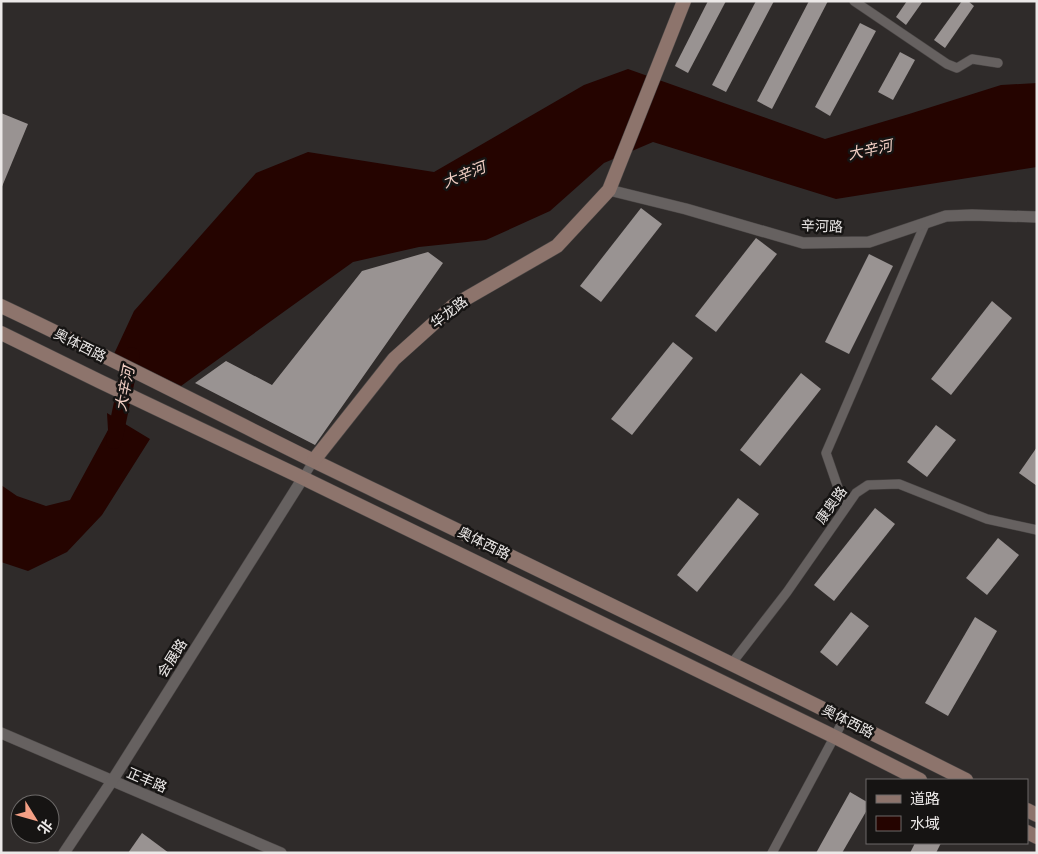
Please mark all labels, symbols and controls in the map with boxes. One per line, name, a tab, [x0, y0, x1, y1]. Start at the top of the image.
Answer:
water label: 大辛河	[846, 135, 897, 163]
water label: 大辛河	[439, 156, 491, 191]
street label: 辛河路	[801, 216, 843, 235]
street label: 华龙路	[427, 292, 471, 331]
street label: 奥体西路	[51, 324, 109, 365]
water label: 大辛河	[111, 362, 138, 413]
street label: 康奥路	[811, 483, 850, 527]
street label: 奥体西路	[455, 523, 513, 562]
street label: 会展路	[153, 635, 190, 680]
street label: 奥体西路	[819, 700, 877, 741]
street label: 正丰路	[125, 764, 170, 796]
legend	[866, 779, 1028, 844]
text: 道路	[910, 789, 940, 807]
north arrow	[10, 794, 60, 844]
text: 水域	[910, 814, 940, 832]
text: 北	[35, 816, 57, 838]

